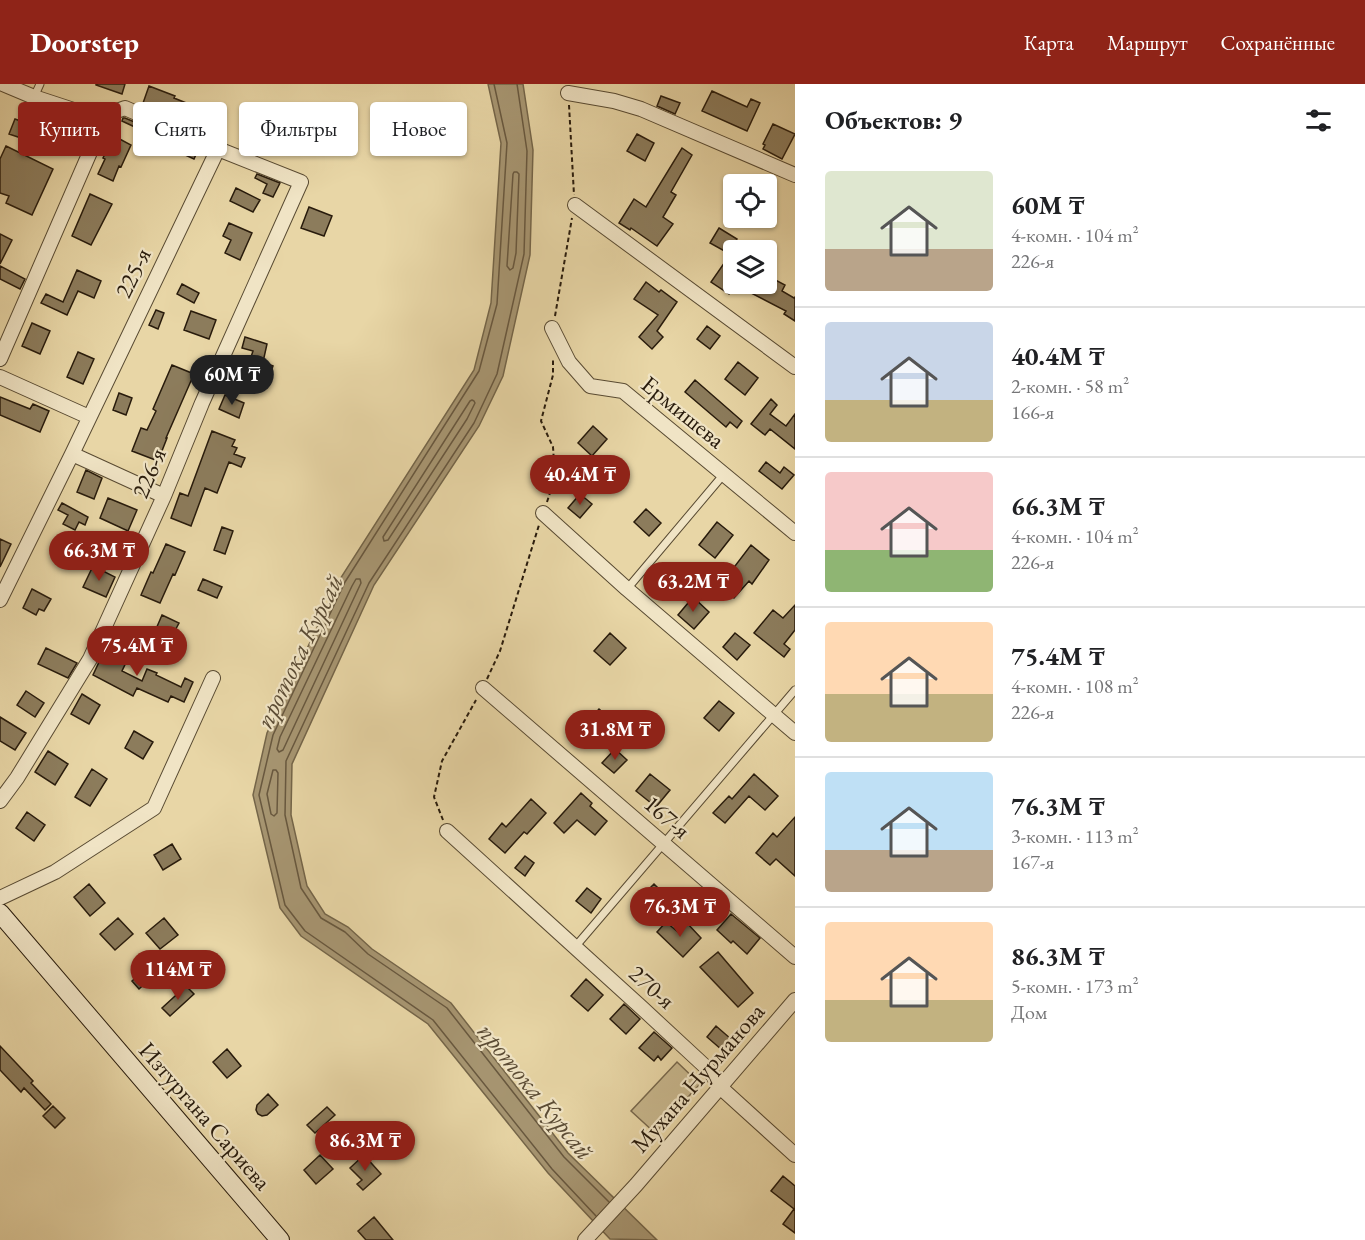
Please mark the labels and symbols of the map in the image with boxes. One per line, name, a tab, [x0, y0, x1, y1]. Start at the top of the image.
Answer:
street label: 225-я	[107, 242, 158, 303]
pin: 60M ₸	[190, 355, 274, 406]
street label: Ермишева	[635, 368, 732, 455]
street label: 226-я	[124, 443, 173, 503]
pin: 40.4M ₸	[525, 455, 635, 506]
pin: 66.3M ₸	[44, 531, 154, 582]
pin: 63.2M ₸	[638, 562, 748, 613]
water label: протока Курсай	[247, 568, 351, 734]
pin: 75.4M ₸	[82, 626, 192, 677]
pin: 31.8M ₸	[560, 710, 670, 761]
street label: 167-я	[638, 788, 697, 846]
pin: 76.3M ₸	[625, 887, 735, 938]
pin: 114M ₸	[129, 950, 227, 1001]
street label: 270-я	[623, 958, 682, 1016]
street label: Мухана Нурманова	[624, 996, 771, 1159]
water label: протока Курсай	[470, 1015, 602, 1167]
street label: Изтургана Сариева	[132, 1035, 279, 1197]
pin: 86.3M ₸	[310, 1121, 420, 1172]

